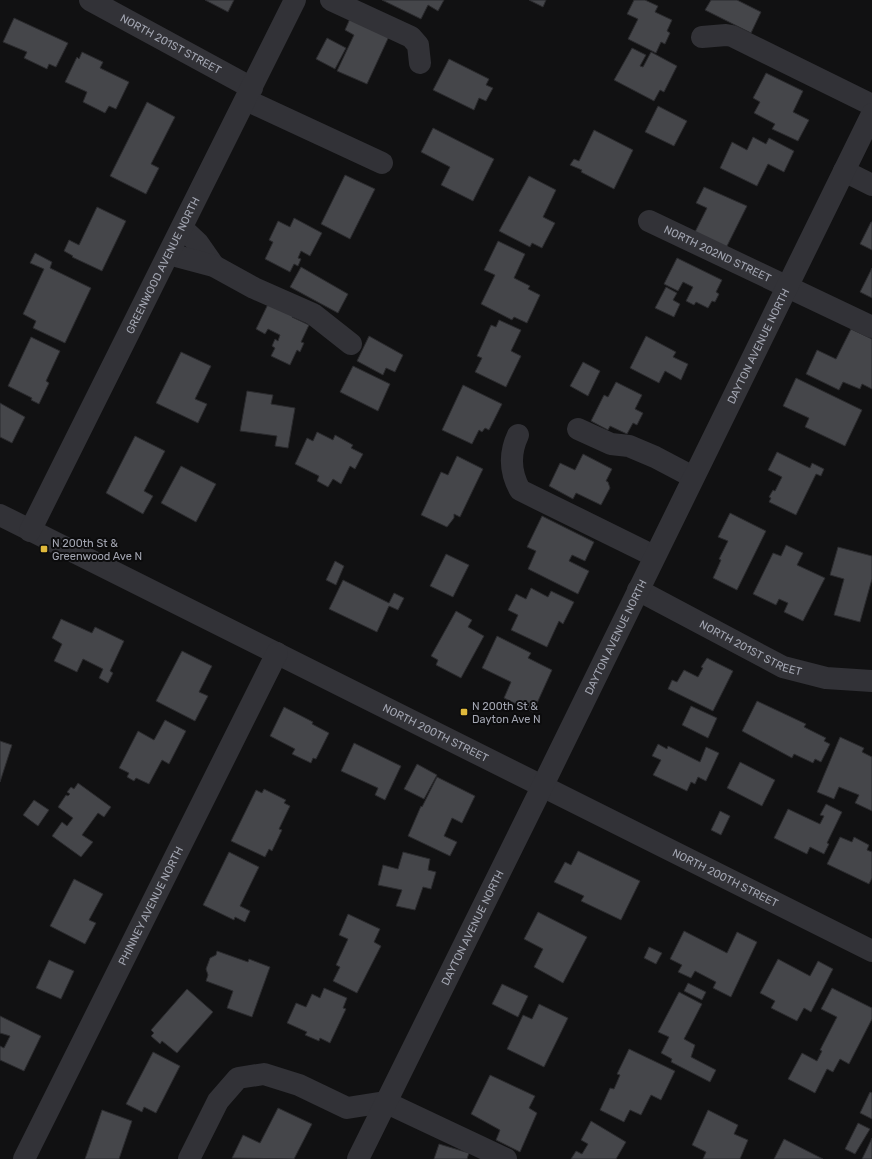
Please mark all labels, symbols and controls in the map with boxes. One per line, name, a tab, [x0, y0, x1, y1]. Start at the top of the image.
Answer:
street label: NORTH 201ST STREET	[118, 11, 224, 77]
street label: GREENWOOD AVENUE NORTH	[123, 195, 202, 336]
street label: NORTH 202ND STREET	[662, 223, 774, 285]
street label: DAYTON AVENUE NORTH	[724, 286, 792, 406]
place label: N 200th St & Greenwood Ave N	[52, 537, 142, 563]
marker: N 200th St & Greenwood Ave N	[39, 544, 49, 554]
street label: DAYTON AVENUE NORTH	[582, 577, 649, 697]
street label: NORTH 201ST STREET	[697, 617, 804, 678]
place label: N 200th St & Dayton Ave N	[472, 700, 541, 726]
street label: NORTH 200TH STREET	[381, 701, 491, 765]
marker: N 200th St & Dayton Ave N	[459, 707, 469, 717]
street label: PHINNEY AVENUE NORTH	[115, 844, 186, 967]
street label: NORTH 200TH STREET	[670, 846, 781, 910]
street label: DAYTON AVENUE NORTH	[438, 868, 506, 987]

